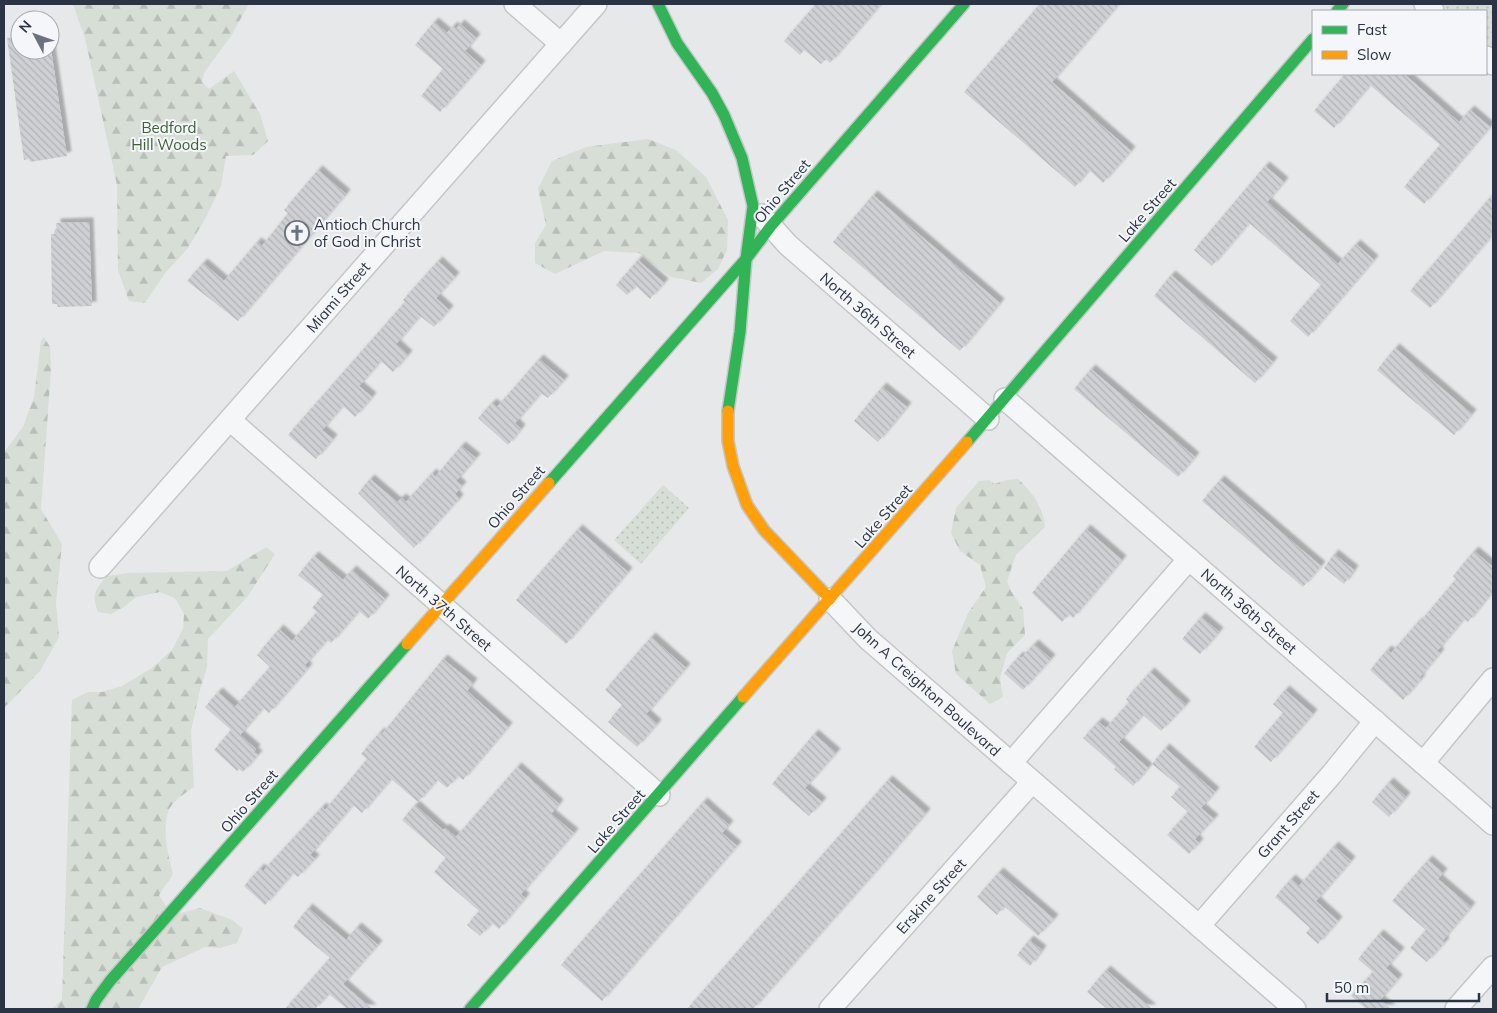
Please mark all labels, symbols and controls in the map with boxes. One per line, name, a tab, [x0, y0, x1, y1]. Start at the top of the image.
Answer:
north arrow	[10, 10, 60, 60]
legend	[1312, 10, 1487, 75]
text: N	[15, 17, 35, 36]
text: Fast	[1357, 20, 1387, 39]
text: Slow	[1357, 45, 1391, 64]
park label: Bedford Hill Woods	[131, 118, 207, 154]
street label: Ohio Street	[750, 155, 814, 227]
street label: Lake Street	[1114, 174, 1180, 246]
place label: Antioch Church of God in Christ	[314, 215, 421, 251]
church icon: Antioch Church of God in Christ	[284, 220, 310, 246]
street label: Miami Street	[302, 258, 374, 336]
street label: North 36th Street	[816, 268, 920, 362]
street label: Ohio Street	[483, 461, 549, 533]
street label: Lake Street	[850, 480, 916, 552]
street label: North 37th Street	[392, 561, 496, 655]
street label: North 36th Street	[1197, 564, 1301, 658]
street label: John A Creighton Boulevard	[849, 618, 1005, 760]
street label: Ohio Street	[216, 765, 282, 837]
street label: Lake Street	[583, 785, 649, 857]
street label: Grant Street	[1253, 786, 1323, 862]
street label: Erskine Street	[892, 854, 970, 938]
scale bar	[1327, 970, 1480, 1002]
text: 50 m	[1334, 978, 1369, 997]

